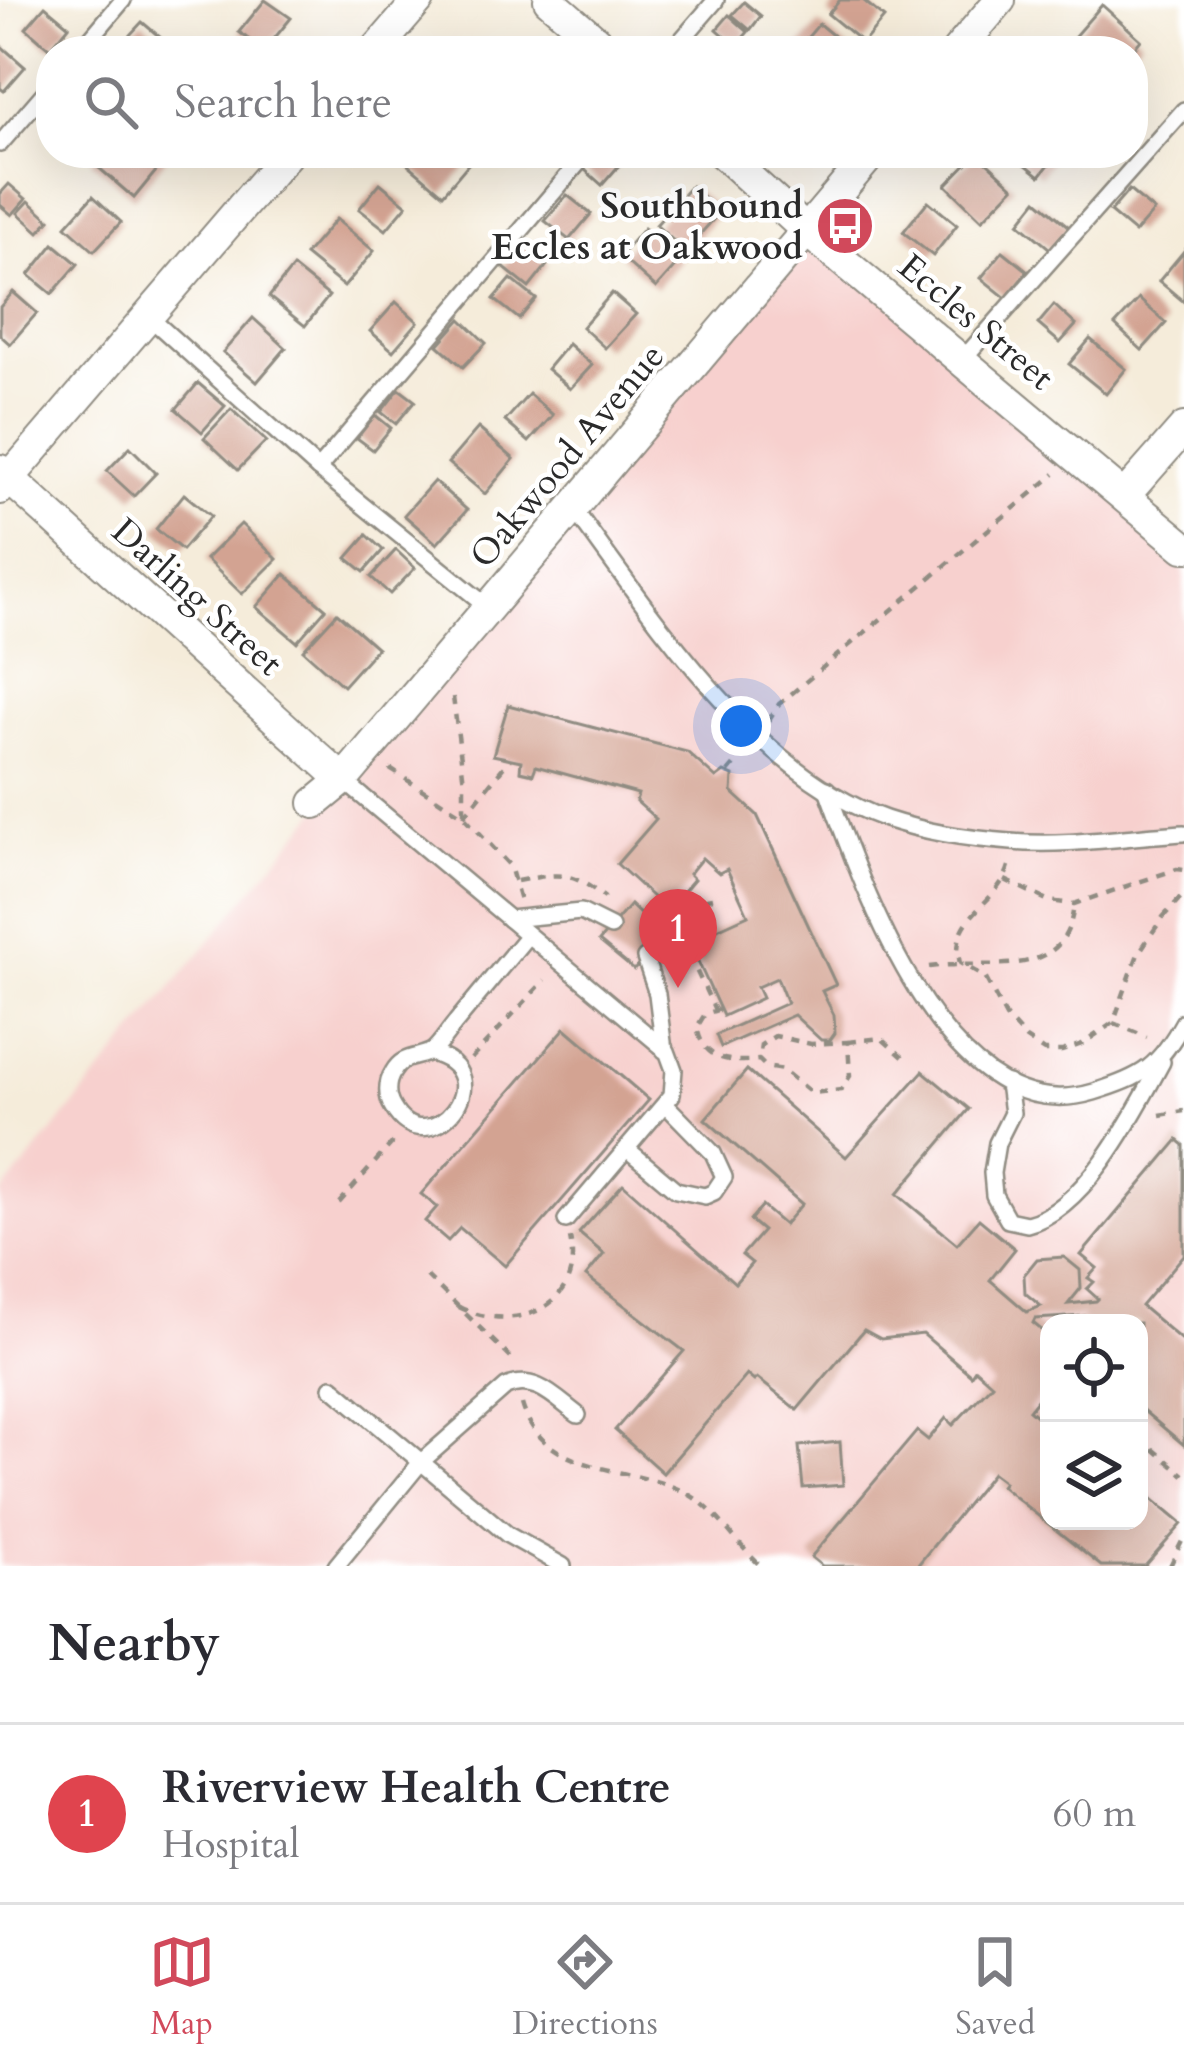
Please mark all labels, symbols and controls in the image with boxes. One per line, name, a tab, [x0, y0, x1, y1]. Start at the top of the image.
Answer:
search box	[36, 36, 1148, 168]
icon: search	[78, 69, 144, 135]
text: Search here	[174, 72, 392, 133]
place label: Southbound Eccles at Oakwood	[491, 182, 804, 272]
bus stop icon: Southbound Eccles at Oakwood	[814, 195, 876, 257]
street label: Eccles Street	[888, 243, 1064, 402]
street label: Oakwood Avenue	[459, 333, 676, 579]
street label: Darling Street	[101, 507, 293, 687]
your location	[711, 696, 771, 756]
pin: 1	[639, 889, 717, 988]
map controls	[1040, 1314, 1148, 1530]
button: locate	[1040, 1314, 1148, 1422]
button: layers	[1040, 1422, 1148, 1530]
text: Nearby	[48, 1609, 220, 1679]
text: Riverview Health Centre	[162, 1757, 671, 1818]
text: 1	[77, 1787, 97, 1840]
text: 60 m	[1053, 1787, 1136, 1840]
text: Hospital	[162, 1818, 300, 1871]
tab: Map	[149, 1929, 215, 2046]
tab: Directions	[512, 1929, 658, 2046]
tab: Saved	[955, 1929, 1035, 2046]

